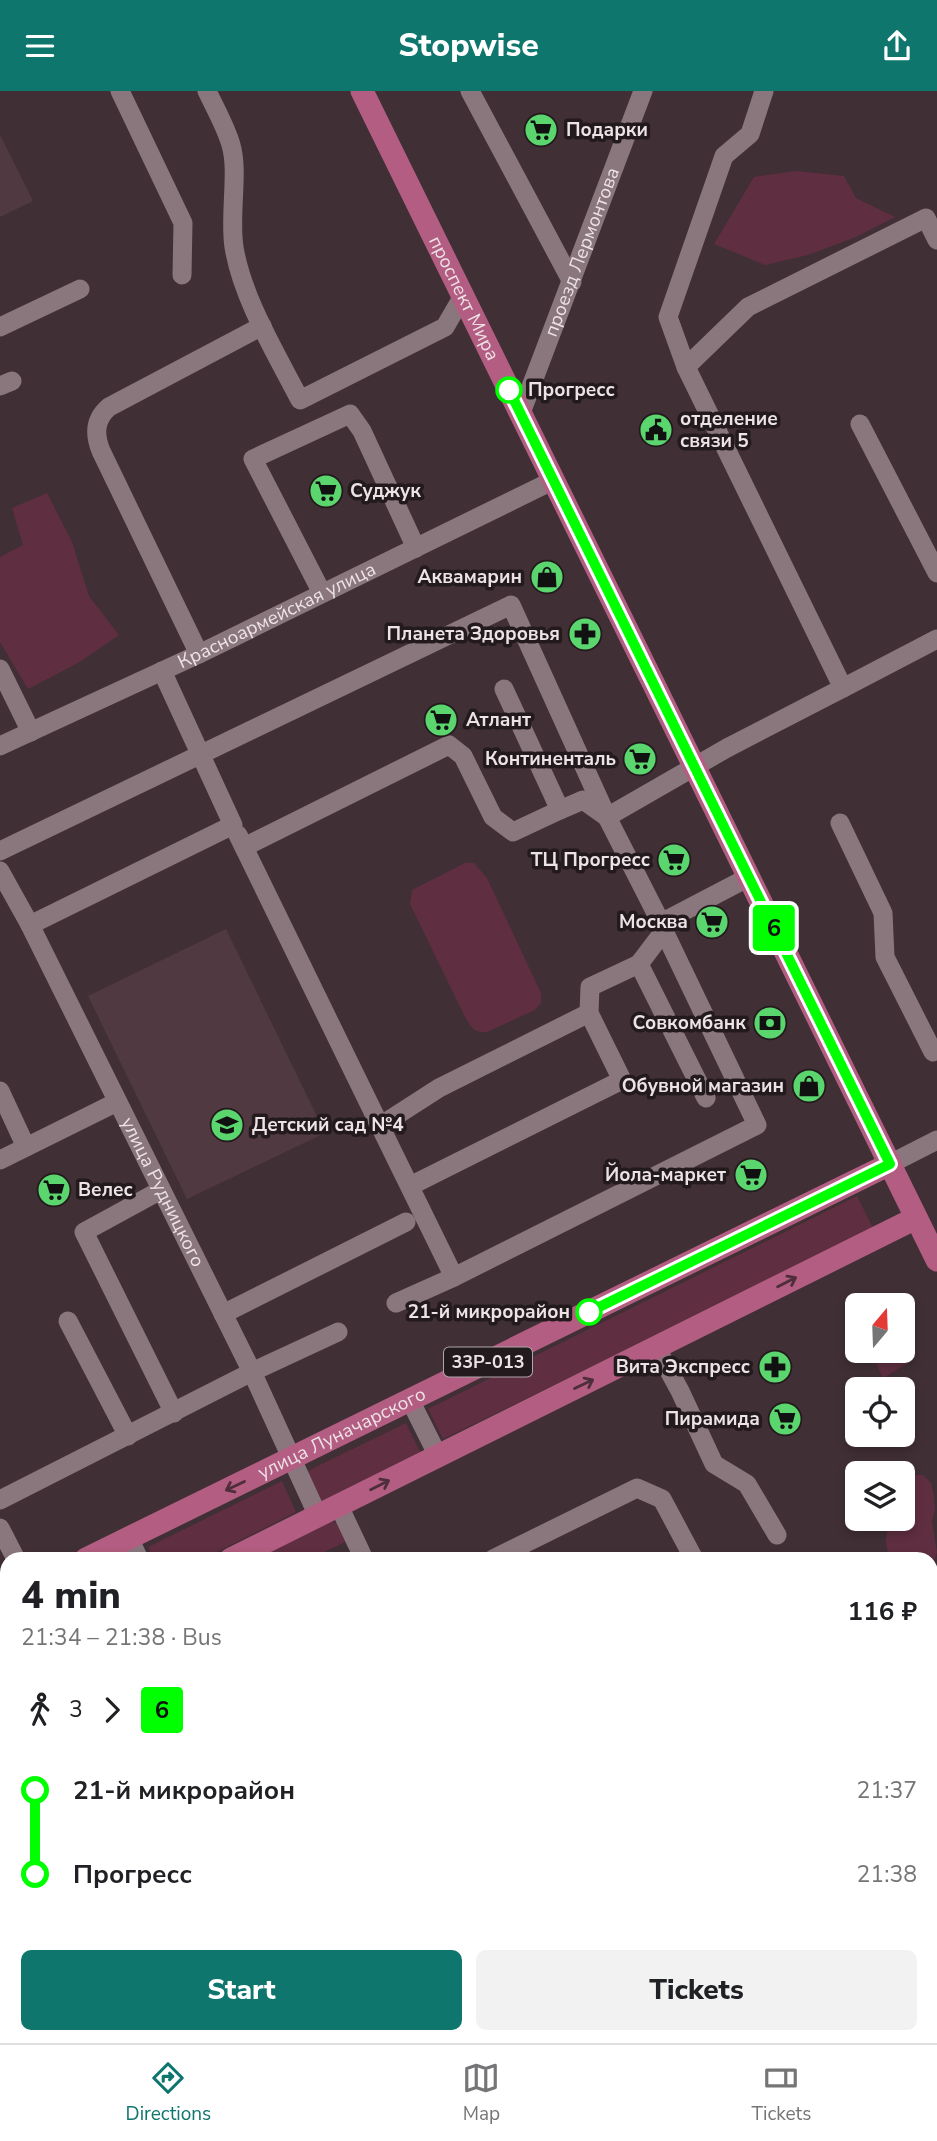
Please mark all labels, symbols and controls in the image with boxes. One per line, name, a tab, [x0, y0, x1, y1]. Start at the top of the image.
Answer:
text: Stopwise	[398, 24, 539, 67]
icon: menu	[21, 27, 59, 65]
icon: share	[878, 27, 916, 65]
supermarket icon: Подарки	[522, 111, 560, 149]
place label: Подарки	[566, 117, 648, 143]
street label: проезд Лермонтова	[538, 164, 626, 341]
street label: проспект Мира	[422, 232, 506, 365]
marker: Прогресс	[496, 377, 522, 403]
place label: Прогресс	[528, 377, 615, 403]
place label: отделение связи 5	[680, 406, 778, 454]
public building icon: отделение связи 5	[637, 411, 675, 449]
supermarket icon: Суджук	[307, 472, 345, 510]
place label: Суджук	[350, 478, 421, 504]
street label: Красноармейская улица	[174, 556, 380, 675]
shop icon: Аквамарин	[528, 558, 566, 596]
place label: Аквамарин	[417, 564, 522, 590]
pharmacy icon: Планета Здоровья	[566, 615, 604, 653]
place label: Планета Здоровья	[387, 621, 560, 647]
supermarket icon: Атлант	[422, 701, 460, 739]
place label: Атлант	[466, 707, 531, 733]
supermarket icon: Континенталь	[621, 740, 659, 778]
place label: Континенталь	[485, 746, 616, 772]
supermarket icon: ТЦ Прогресс	[655, 841, 693, 879]
place label: ТЦ Прогресс	[531, 847, 650, 873]
supermarket icon: Москва	[693, 903, 731, 941]
line badge: 6	[751, 905, 797, 951]
place label: Москва	[619, 909, 688, 935]
text: 6	[767, 912, 781, 944]
bank icon: Совкомбанк	[751, 1004, 789, 1042]
place label: Совкомбанк	[632, 1010, 746, 1036]
shop icon: Обувной магазин	[790, 1067, 828, 1105]
place label: Обувной магазин	[622, 1073, 784, 1099]
school or university icon: Детский сад №4	[208, 1106, 246, 1144]
place label: Детский сад №4	[252, 1112, 404, 1138]
street label: улица Рудницкого	[114, 1113, 211, 1271]
supermarket icon: Йола-маркет	[732, 1156, 770, 1194]
place label: Йола-маркет	[605, 1162, 726, 1188]
supermarket icon: Велес	[35, 1171, 73, 1209]
place label: Велес	[78, 1177, 133, 1203]
one-way arrow	[776, 1275, 797, 1289]
north arrow	[845, 1293, 915, 1363]
map controls	[845, 1293, 915, 1531]
place label: 21-й микрорайон	[408, 1299, 570, 1325]
marker: 21-й микрорайон	[576, 1299, 602, 1325]
road number: 33Р-013	[444, 1347, 532, 1377]
pharmacy icon: Вита Экспресс	[756, 1348, 794, 1386]
place label: Вита Экспресс	[616, 1354, 750, 1380]
one-way arrow	[573, 1376, 594, 1390]
button: locate	[845, 1377, 915, 1447]
street label: улица Луначарского	[253, 1381, 430, 1486]
supermarket icon: Пирамида	[766, 1400, 804, 1438]
place label: Пирамида	[665, 1406, 760, 1432]
button: layers	[845, 1461, 915, 1531]
one-way arrow	[369, 1478, 390, 1492]
one-way arrow	[225, 1479, 246, 1493]
text: 4 min	[21, 1570, 121, 1621]
text: 116 ₽	[848, 1594, 917, 1629]
text: 21:34 – 21:38 · Bus	[21, 1622, 222, 1653]
icon: walk	[21, 1691, 59, 1729]
icon: forward	[93, 1691, 131, 1729]
text: 3	[69, 1694, 83, 1725]
text: 6	[155, 1694, 169, 1726]
text: 21-й микрорайон	[73, 1773, 295, 1808]
text: 21:37	[857, 1775, 917, 1806]
text: Прогресс	[73, 1857, 192, 1892]
text: 21:38	[857, 1859, 917, 1890]
button: Start	[21, 1950, 462, 2030]
button: Tickets	[476, 1950, 917, 2030]
tab: Directions	[126, 2059, 211, 2127]
tab: Map	[462, 2059, 500, 2127]
tab: Tickets	[752, 2059, 811, 2127]

